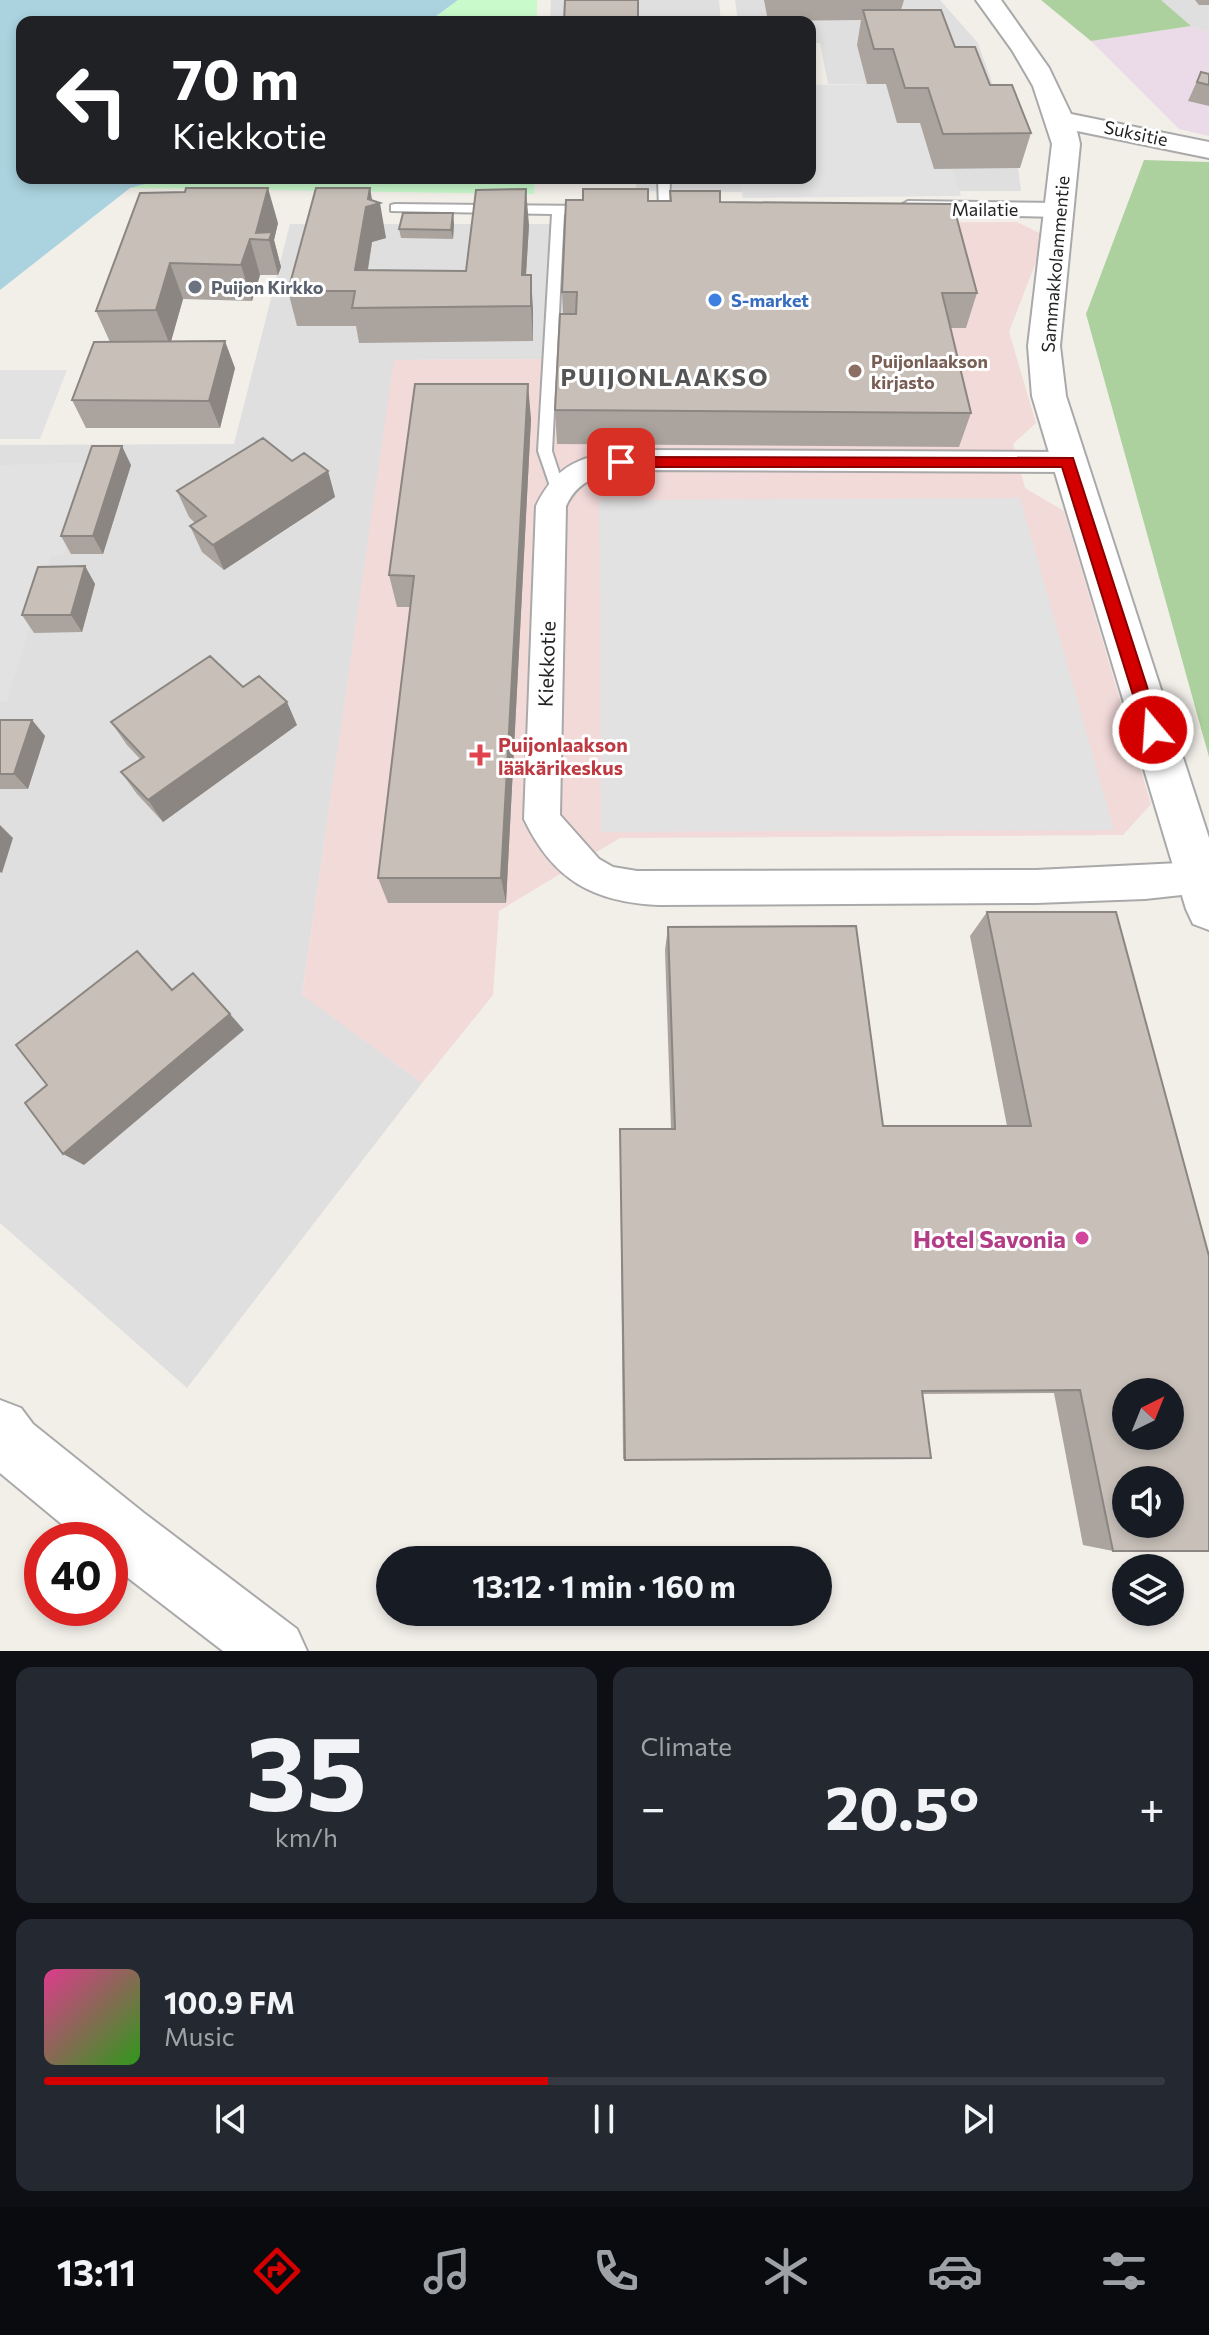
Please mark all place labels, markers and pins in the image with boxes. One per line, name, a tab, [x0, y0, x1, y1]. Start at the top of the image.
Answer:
place label: Puijon Kirkko	[211, 276, 324, 298]
marker: Puijon Kirkko	[186, 278, 204, 296]
place label: S-market	[731, 289, 809, 311]
marker: S-market	[706, 291, 724, 309]
place label: Puijonlaakson kirjasto	[871, 350, 988, 393]
marker: Puijonlaakson kirjasto	[846, 362, 864, 380]
pin	[587, 428, 655, 496]
place label: Puijonlaakson lääkärikeskus	[498, 732, 628, 779]
marker: Puijonlaakson lääkärikeskus	[469, 744, 491, 766]
place label: Hotel Savonia	[913, 1224, 1066, 1253]
marker: Hotel Savonia	[1073, 1229, 1091, 1247]

